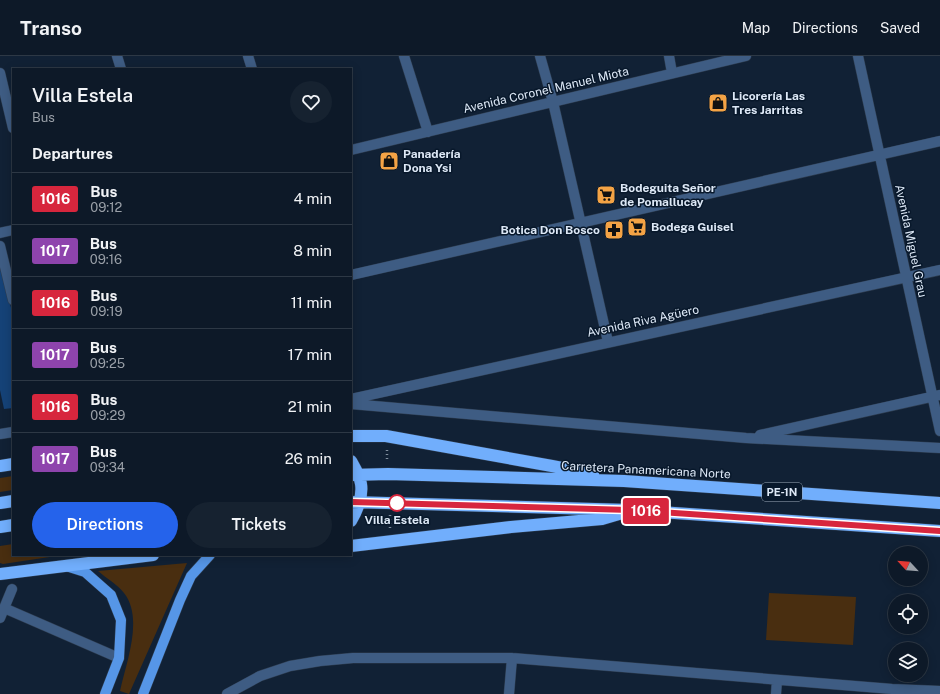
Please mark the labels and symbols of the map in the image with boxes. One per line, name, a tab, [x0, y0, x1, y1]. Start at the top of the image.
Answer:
street label: Avenida Coronel Manuel Miota	[462, 64, 630, 116]
place label: Licorería Las Tres Jarritas	[732, 89, 805, 117]
shop icon: Licorería Las Tres Jarritas	[707, 92, 729, 114]
place label: Panadería Dona Ysi	[403, 147, 461, 175]
shop icon: Panadería Dona Ysi	[378, 150, 400, 172]
place label: Bodeguita Señor de Pomallucay	[620, 181, 716, 209]
street label: Avenida Miguel Grau	[892, 183, 930, 299]
supermarket icon: Bodeguita Señor de Pomallucay	[595, 184, 617, 206]
supermarket icon: Bodega Guisel	[626, 216, 648, 238]
pharmacy icon: Botica Don Bosco	[603, 219, 625, 241]
place label: Bodega Guisel	[651, 220, 734, 234]
place label: Botica Don Bosco	[500, 223, 600, 237]
street label: Avenida Riva Agüero	[586, 302, 701, 340]
street label: Carretera Panamericana Norte	[561, 459, 731, 481]
road number: PE-1N	[762, 483, 802, 501]
marker: Villa Estela	[388, 494, 406, 512]
line badge: 1016	[618, 498, 674, 524]
place label: Villa Estela	[364, 513, 430, 527]
north arrow	[888, 546, 928, 586]

